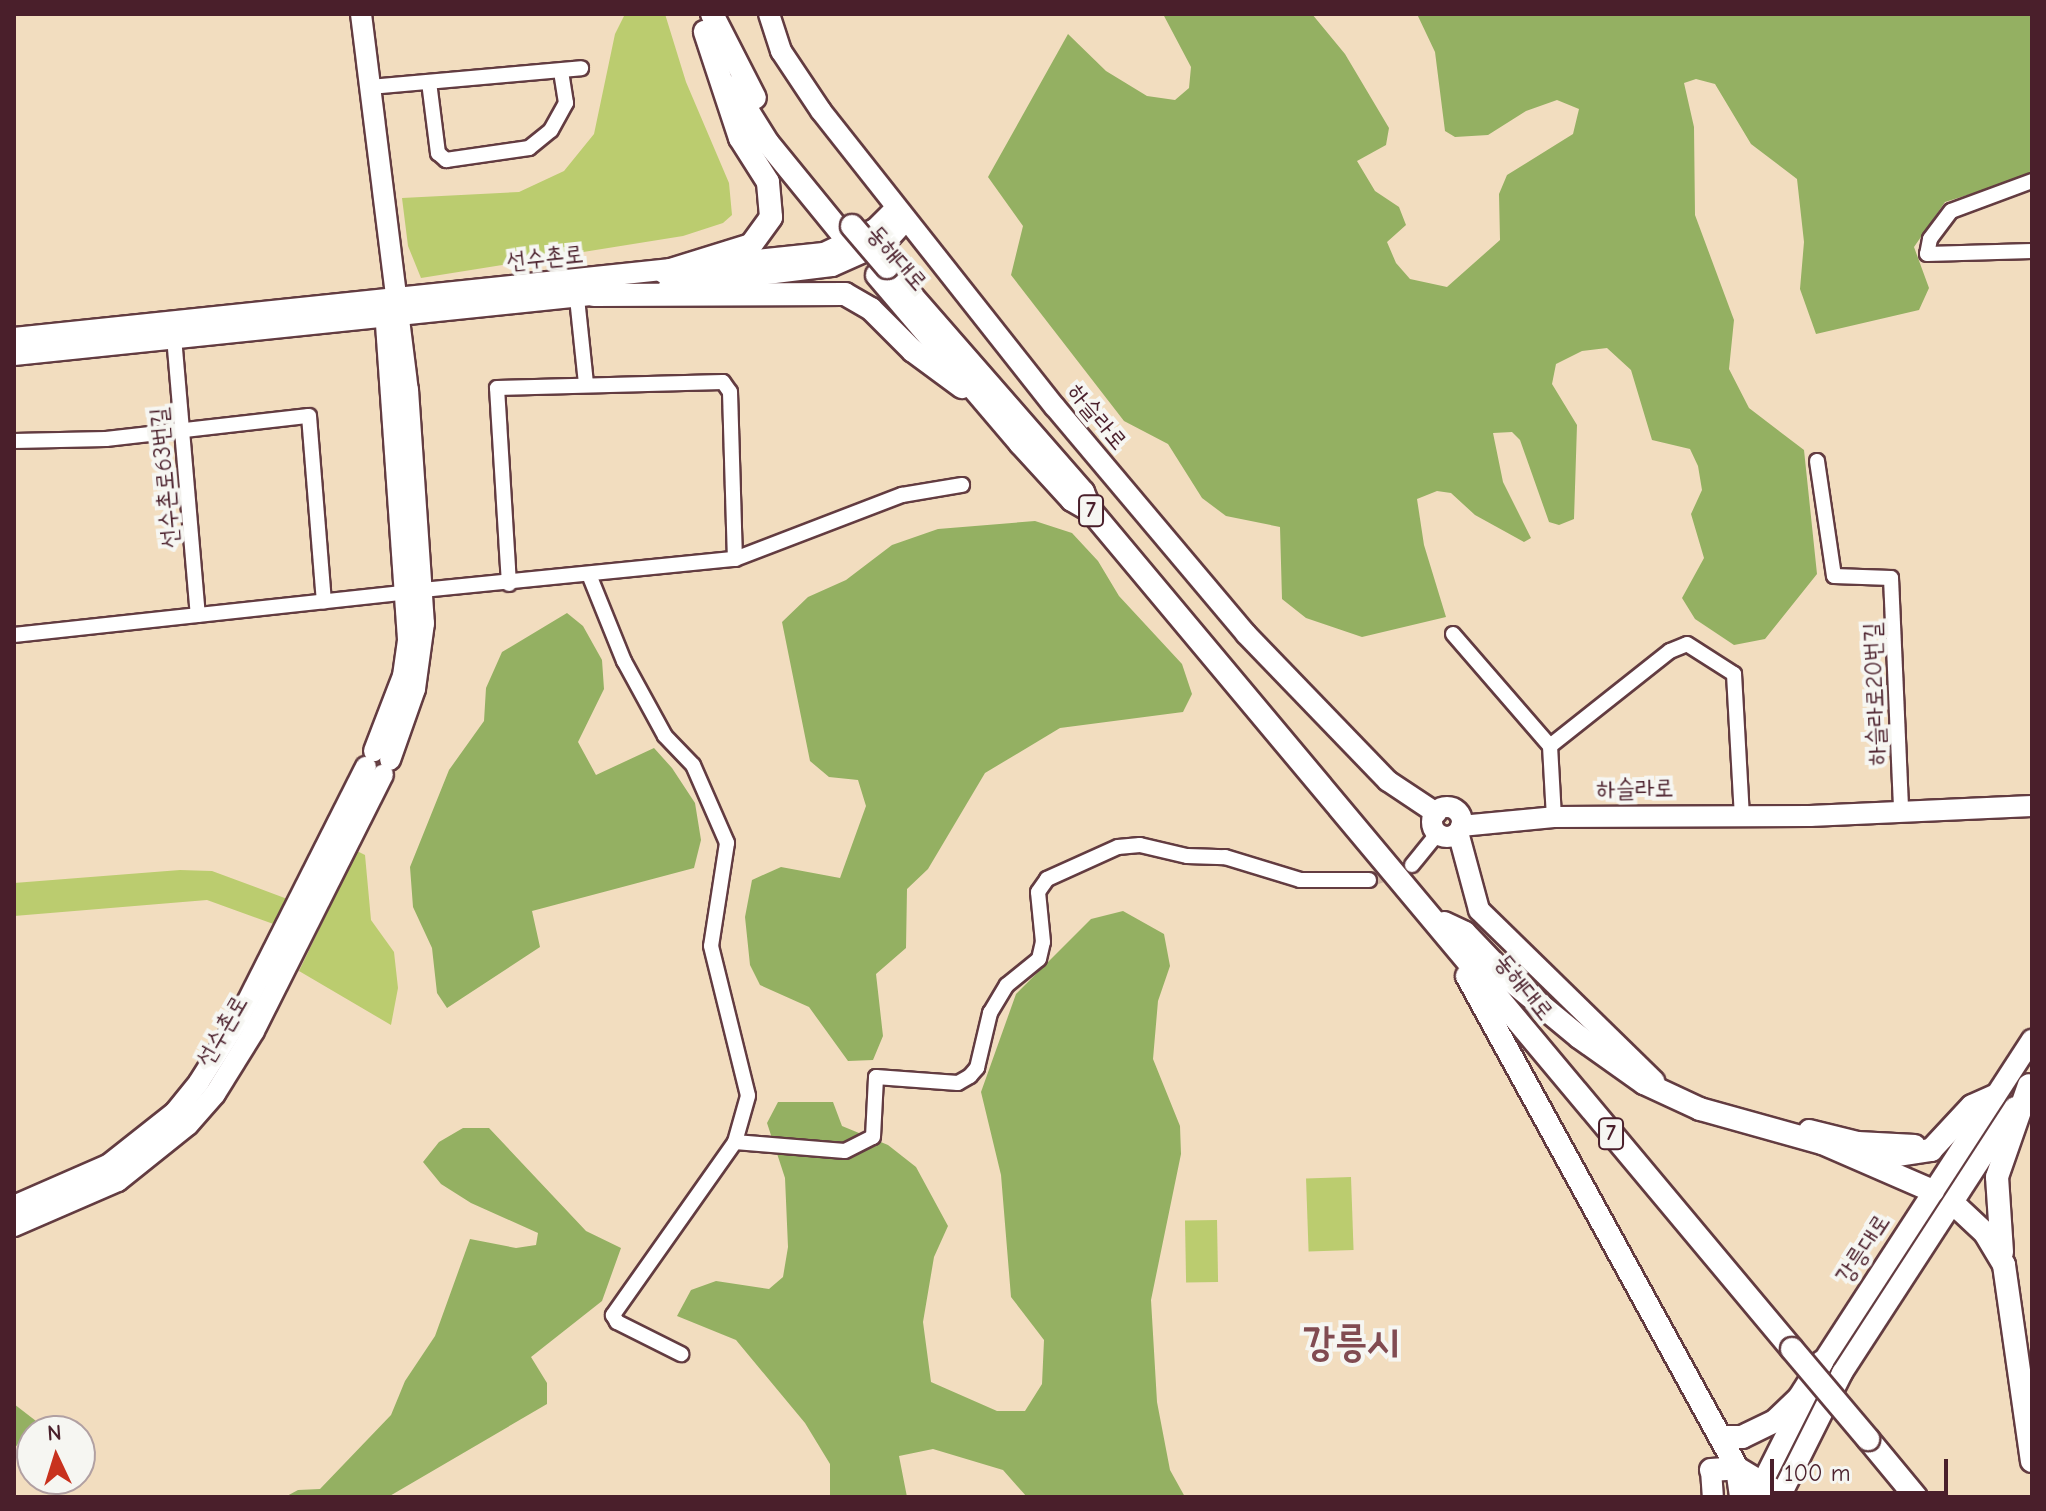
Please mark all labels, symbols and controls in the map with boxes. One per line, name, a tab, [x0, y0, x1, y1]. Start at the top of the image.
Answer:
street label: 동해대로	[861, 219, 933, 297]
street label: 선수촌로	[505, 240, 585, 276]
street label: 하슬라로	[1061, 378, 1133, 456]
street label: 선수촌로63번길	[145, 406, 185, 550]
road number: 7	[1077, 493, 1105, 529]
street label: 하슬라로20번길	[1858, 622, 1892, 766]
street label: 하슬라로	[1596, 774, 1674, 804]
street label: 동해대로	[1489, 948, 1559, 1026]
street label: 선수촌로	[190, 990, 254, 1072]
road number: 7	[1597, 1116, 1625, 1152]
street label: 강릉대로	[1830, 1209, 1896, 1289]
district label: 강릉시	[1303, 1318, 1399, 1366]
north arrow	[16, 1415, 96, 1495]
text: N	[46, 1420, 63, 1447]
scale bar	[1774, 1443, 1952, 1493]
text: 100 m	[1784, 1459, 1851, 1487]

